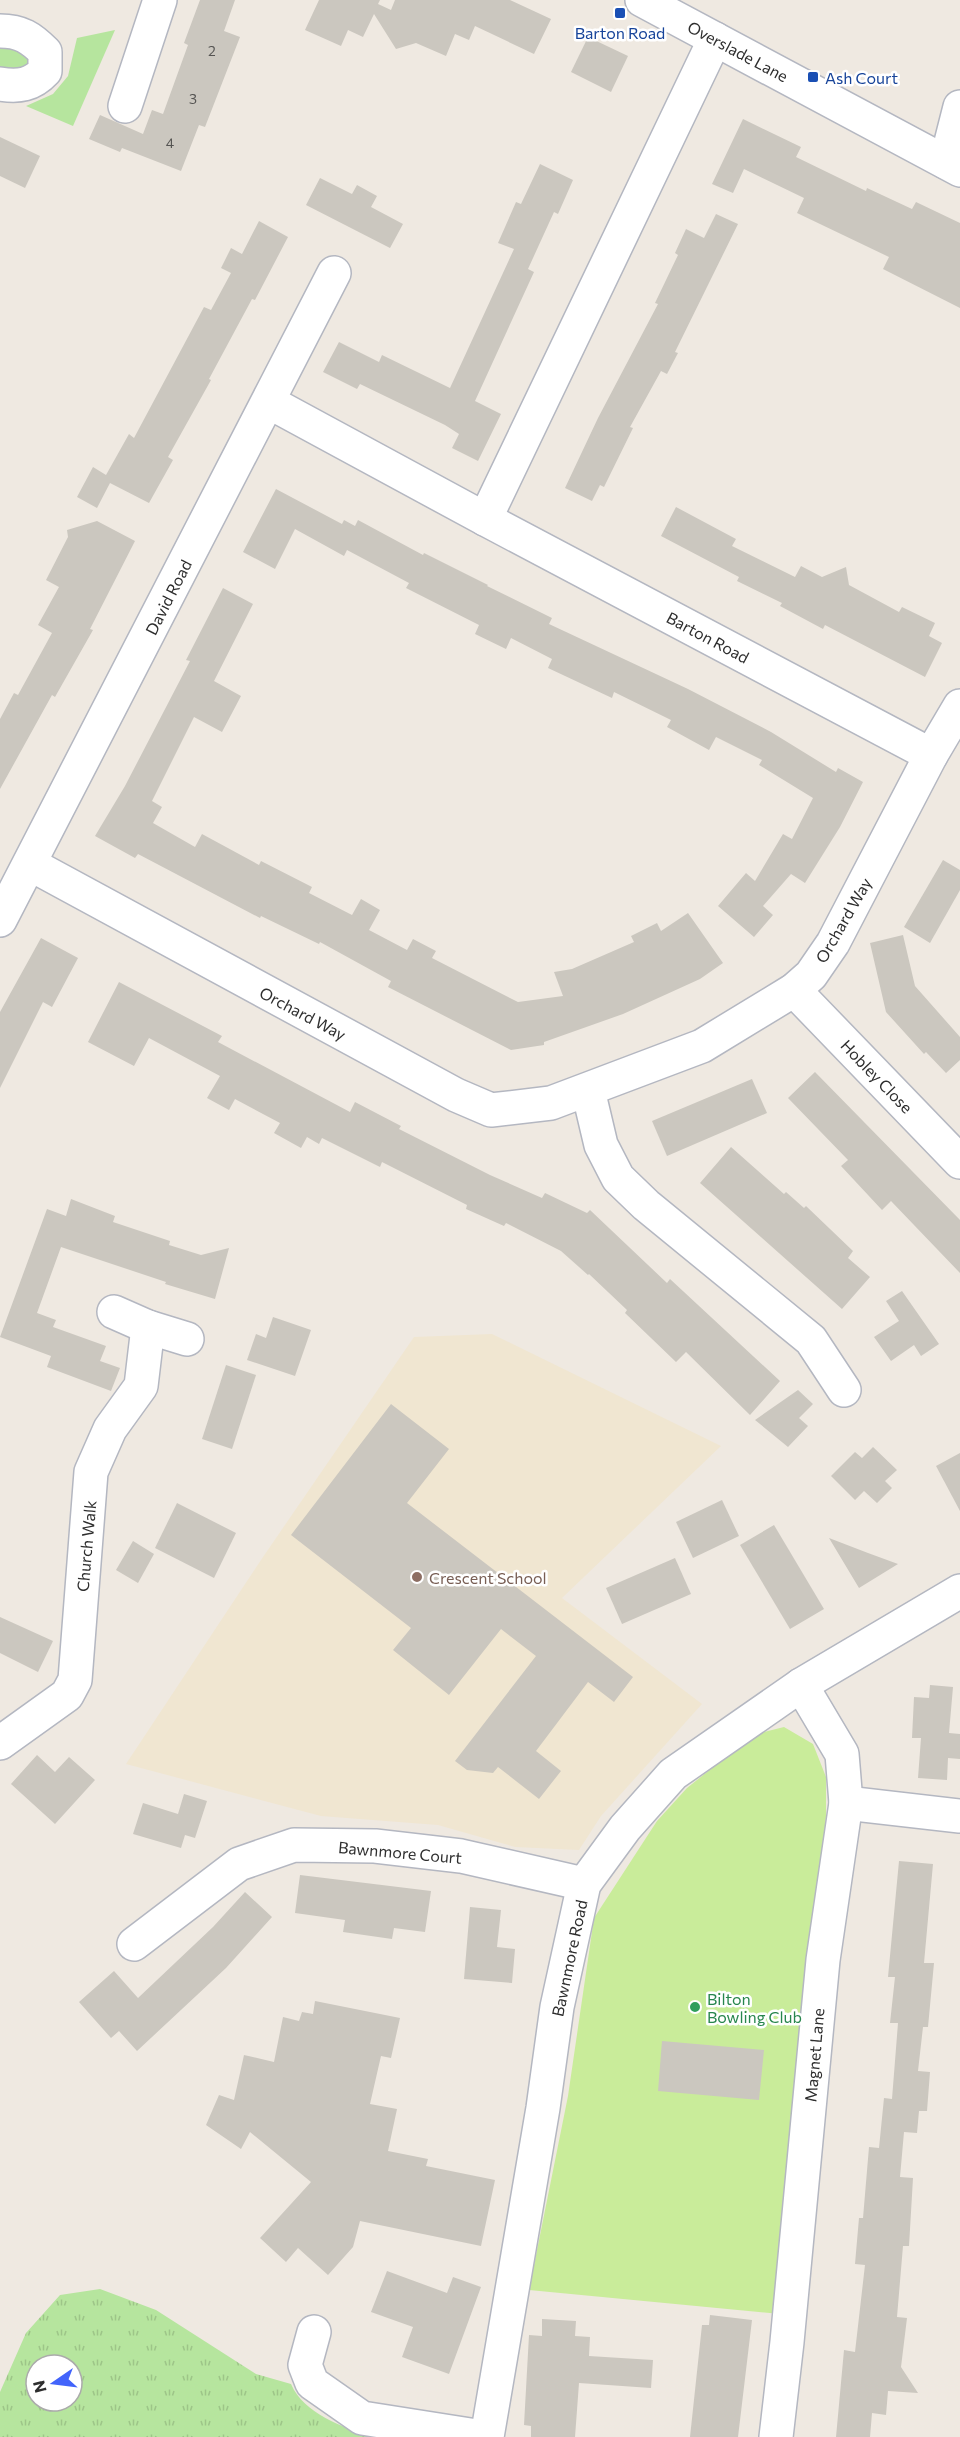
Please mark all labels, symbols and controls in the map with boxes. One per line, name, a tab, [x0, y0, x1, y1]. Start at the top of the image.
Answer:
marker: Barton Road	[613, 6, 627, 20]
street label: Overslade Lane	[684, 17, 792, 85]
place label: Barton Road	[575, 23, 665, 42]
house number: 2	[208, 42, 216, 59]
place label: Ash Court	[825, 68, 898, 87]
marker: Ash Court	[806, 70, 820, 84]
house number: 3	[189, 90, 197, 107]
house number: 4	[166, 134, 175, 151]
street label: David Road	[141, 556, 195, 638]
street label: Barton Road	[664, 607, 752, 667]
street label: Orchard Way	[811, 874, 875, 966]
street label: Orchard Way	[257, 982, 349, 1044]
street label: Hobley Close	[837, 1035, 917, 1117]
street label: Church Walk	[73, 1499, 99, 1593]
place label: Crescent School	[429, 1568, 547, 1587]
marker: Crescent School	[410, 1570, 424, 1584]
street label: Bawnmore Court	[337, 1837, 463, 1867]
street label: Bawnmore Road	[547, 1898, 591, 2018]
place label: Bilton Bowling Club	[707, 1989, 802, 2026]
marker: Bilton Bowling Club	[688, 2000, 702, 2014]
street label: Magnet Lane	[800, 2007, 828, 2103]
north arrow	[24, 2353, 84, 2413]
text: N	[28, 2379, 50, 2395]

